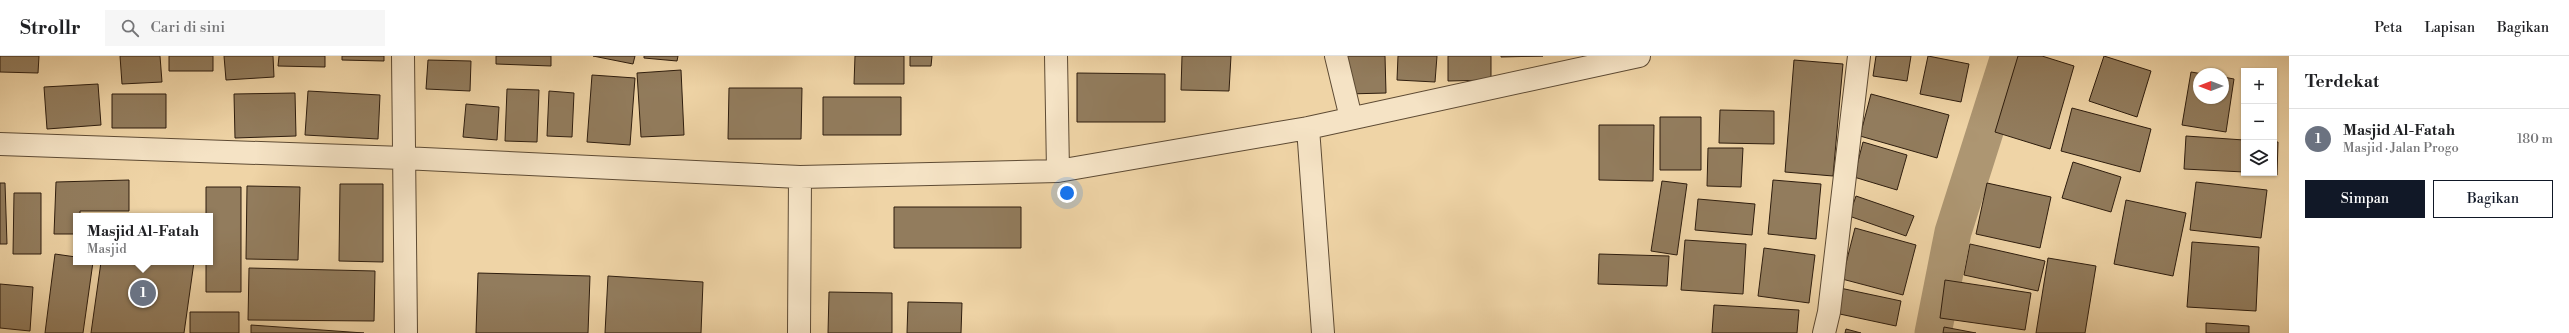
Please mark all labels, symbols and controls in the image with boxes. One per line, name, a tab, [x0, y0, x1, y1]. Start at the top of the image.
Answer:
search box	[105, 10, 385, 46]
text: Strollr	[20, 16, 81, 40]
icon: search	[119, 17, 141, 39]
text: Cari di sini	[151, 18, 225, 37]
text: Peta	[2374, 19, 2402, 37]
text: Lapisan	[2424, 19, 2475, 37]
text: Bagikan	[2497, 19, 2549, 37]
north arrow	[2193, 68, 2229, 104]
map controls	[2241, 68, 2277, 176]
button: +	[2241, 68, 2277, 104]
text: Terdekat	[2305, 71, 2379, 93]
button: −	[2241, 104, 2277, 140]
text: Masjid Al-Fatah	[2343, 121, 2455, 140]
text: 1	[2315, 131, 2321, 147]
text: 180 m	[2517, 131, 2553, 147]
button: layers	[2241, 140, 2277, 176]
text: Masjid · Jalan Progo	[2343, 140, 2459, 156]
button: Simpan	[2305, 180, 2425, 218]
button: Bagikan	[2433, 180, 2553, 218]
your location	[1057, 183, 1077, 203]
popup	[73, 213, 213, 265]
text: Masjid Al-Fatah	[87, 222, 199, 241]
text: Masjid	[87, 241, 127, 257]
pin: 1	[130, 278, 156, 308]

